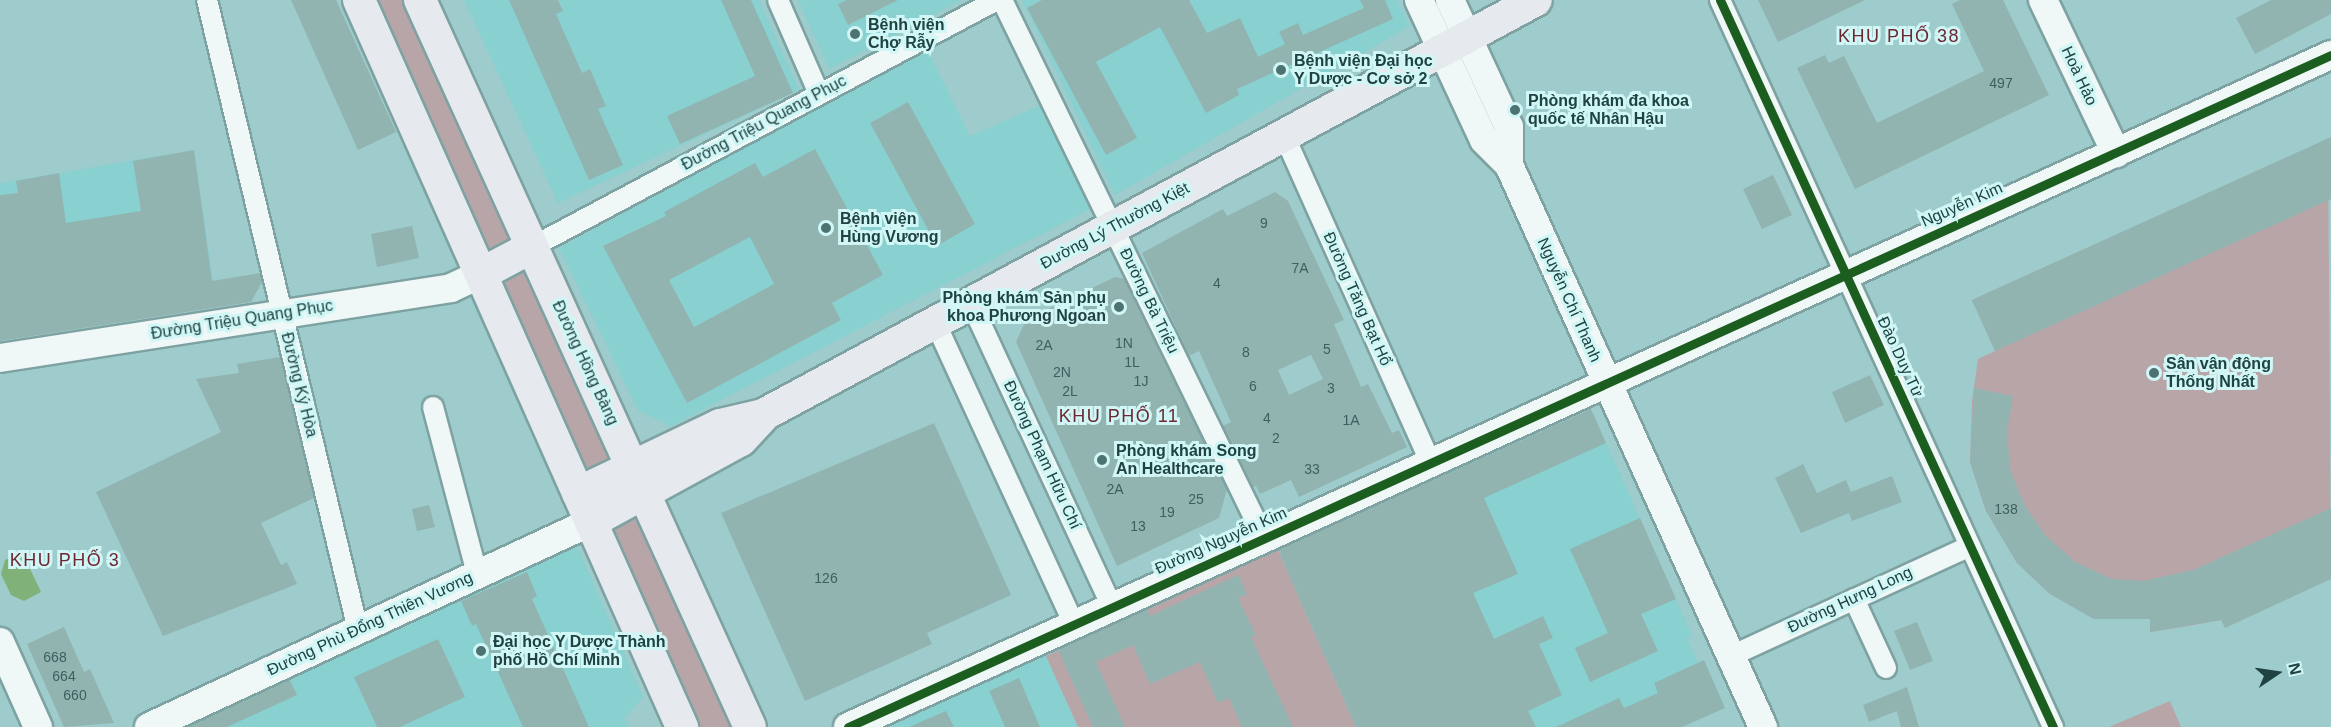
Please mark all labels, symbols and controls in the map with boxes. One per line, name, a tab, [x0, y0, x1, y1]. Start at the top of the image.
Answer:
place label: Bệnh viện Chợ Rẫy	[868, 15, 944, 53]
marker: Bệnh viện Chợ Rẫy	[846, 25, 864, 43]
district label: KHU PHỐ 38	[1838, 25, 1960, 47]
street label: Hoà Hảo	[2057, 43, 2101, 109]
place label: Bệnh viện Đại học Y Dược - Cơ sở 2	[1294, 51, 1433, 89]
marker: Bệnh viện Đại học Y Dược - Cơ sở 2	[1272, 61, 1290, 79]
street label: Đường Triệu Quang Phục	[678, 71, 850, 175]
house number: 497	[1989, 75, 2013, 91]
place label: Phòng khám đa khoa quốc tế Nhân Hậu	[1528, 91, 1689, 129]
marker: Phòng khám đa khoa quốc tế Nhân Hậu	[1506, 101, 1524, 119]
street label: Đường Lý Thường Kiệt	[1037, 179, 1193, 273]
street label: Nguyễn Kim	[1918, 179, 2006, 231]
place label: Bệnh viện Hùng Vương	[840, 209, 938, 247]
house number: 9	[1260, 215, 1268, 231]
marker: Bệnh viện Hùng Vương	[817, 219, 835, 237]
street label: Đường Tăng Bạt Hổ	[1319, 229, 1395, 369]
street label: Nguyễn Chí Thanh	[1533, 235, 1605, 365]
street label: Đường Bà Triệu	[1115, 245, 1183, 357]
house number: 7A	[1291, 260, 1309, 276]
house number: 4	[1213, 275, 1221, 291]
place label: Phòng khám Sản phụ khoa Phương Ngoan	[942, 288, 1106, 326]
street label: Đường Triệu Quang Phục	[150, 296, 334, 344]
street label: Đường Hồng Bàng	[548, 298, 622, 428]
marker: Phòng khám Sản phụ khoa Phương Ngoan	[1110, 298, 1128, 316]
street label: Đào Duy Từ	[1873, 313, 1927, 401]
street label: Đường Ký Hòa	[277, 331, 321, 439]
house number: 1N	[1115, 335, 1133, 351]
house number: 2A	[1035, 337, 1053, 353]
house number: 5	[1323, 341, 1331, 357]
house number: 8	[1242, 344, 1250, 360]
house number: 1L	[1124, 354, 1140, 370]
place label: Sân vận động Thống Nhất	[2166, 354, 2271, 392]
house number: 2N	[1053, 364, 1071, 380]
marker: Sân vận động Thống Nhất	[2147, 366, 2161, 380]
house number: 1J	[1134, 373, 1148, 389]
street label: Đường Phạm Hữu Chí	[999, 378, 1085, 532]
house number: 6	[1249, 378, 1257, 394]
house number: 3	[1327, 380, 1335, 396]
house number: 2L	[1062, 383, 1078, 399]
district label: KHU PHỐ 11	[1059, 405, 1179, 427]
house number: 4	[1263, 410, 1271, 426]
house number: 1A	[1342, 412, 1360, 428]
house number: 2	[1272, 430, 1280, 446]
place label: Phòng khám Song An Healthcare	[1116, 441, 1256, 479]
marker: Phòng khám Song An Healthcare	[1093, 451, 1111, 469]
house number: 33	[1304, 461, 1320, 477]
house number: 2A	[1106, 481, 1124, 497]
house number: 25	[1188, 491, 1204, 507]
house number: 138	[1994, 501, 2018, 517]
street label: Đường Nguyễn Kim	[1152, 503, 1290, 579]
house number: 19	[1159, 504, 1175, 520]
house number: 13	[1130, 518, 1146, 534]
district label: KHU PHỐ 3	[10, 549, 120, 571]
street label: Đường Hưng Long	[1785, 563, 1915, 637]
street label: Đường Phù Đổng Thiên Vương	[264, 568, 476, 680]
house number: 126	[814, 570, 838, 586]
place label: Đại học Y Dược Thành phố Hồ Chí Minh	[493, 632, 666, 670]
north arrow	[2247, 643, 2307, 703]
marker: Đại học Y Dược Thành phố Hồ Chí Minh	[474, 644, 488, 658]
house number: 668	[43, 649, 67, 665]
text: N	[2285, 661, 2305, 676]
house number: 664	[52, 668, 76, 684]
house number: 660	[63, 687, 87, 703]

